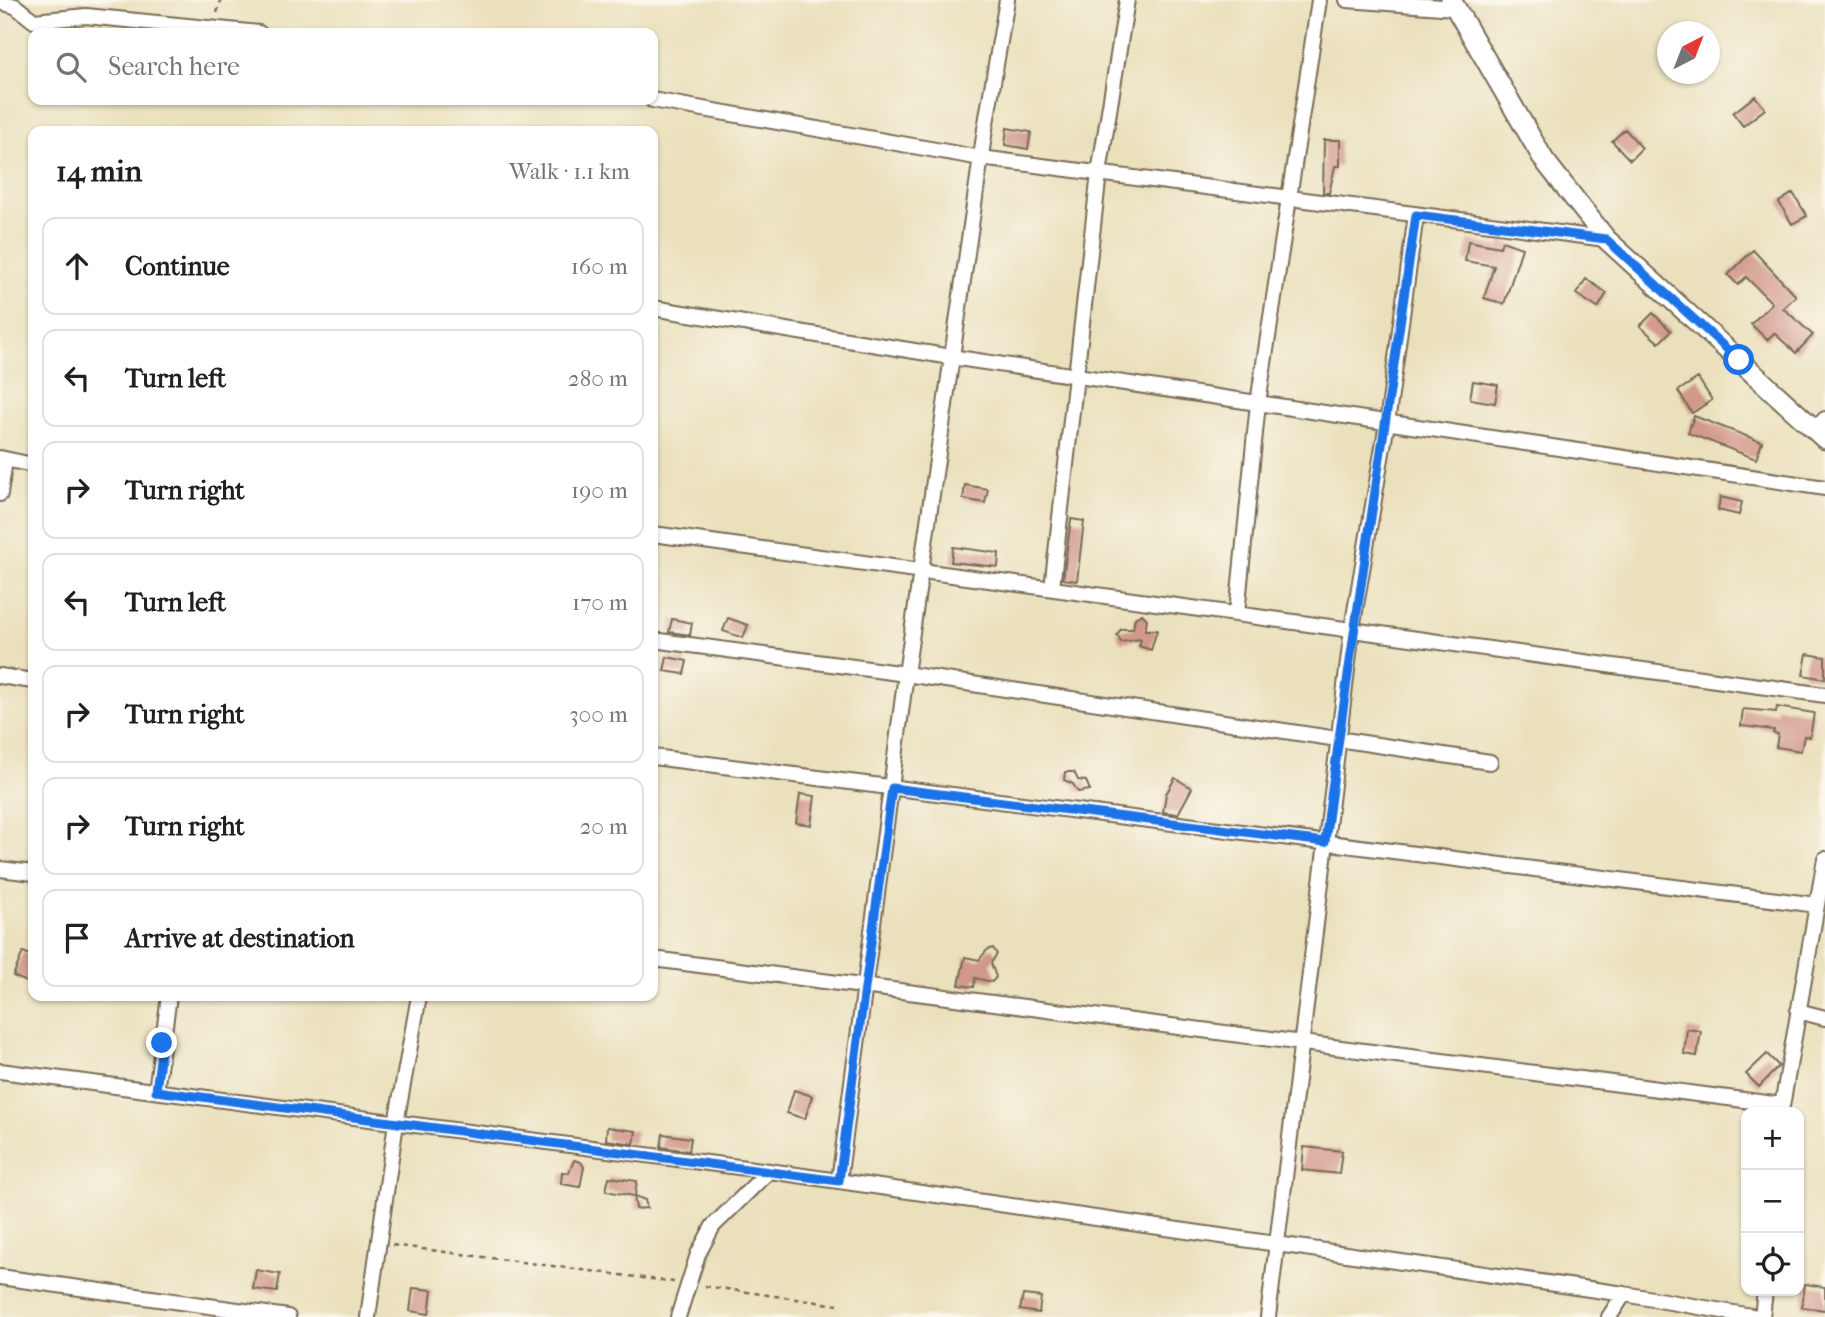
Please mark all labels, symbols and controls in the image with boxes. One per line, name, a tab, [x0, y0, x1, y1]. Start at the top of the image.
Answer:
north arrow	[1657, 21, 1720, 84]
search box	[28, 28, 658, 105]
icon: search	[52, 48, 90, 86]
text: Search here	[108, 51, 240, 82]
text: 14 min	[56, 154, 142, 189]
text: Walk · 1.1 km	[509, 158, 630, 185]
icon: ahead	[58, 247, 96, 285]
text: Continue	[125, 251, 230, 282]
text: 160 m	[571, 253, 628, 280]
route start	[1723, 344, 1754, 375]
icon: left	[58, 359, 96, 397]
text: Turn left	[125, 363, 226, 394]
text: 280 m	[568, 365, 628, 392]
icon: right	[58, 471, 96, 509]
text: Turn right	[125, 475, 245, 506]
text: 190 m	[571, 477, 628, 504]
icon: left	[58, 583, 96, 621]
text: Turn left	[125, 587, 226, 618]
text: 170 m	[572, 589, 628, 616]
icon: right	[58, 695, 96, 733]
text: Turn right	[125, 699, 245, 730]
text: 300 m	[569, 701, 628, 728]
icon: right	[58, 807, 96, 845]
text: Turn right	[125, 811, 245, 842]
text: 20 m	[579, 813, 628, 840]
icon: arrive	[58, 919, 96, 957]
text: Arrive at destination	[125, 923, 355, 954]
route end	[146, 1027, 177, 1058]
map controls	[1741, 1107, 1804, 1296]
button: +	[1741, 1107, 1804, 1170]
button: −	[1741, 1170, 1804, 1233]
button: locate	[1741, 1233, 1804, 1296]

